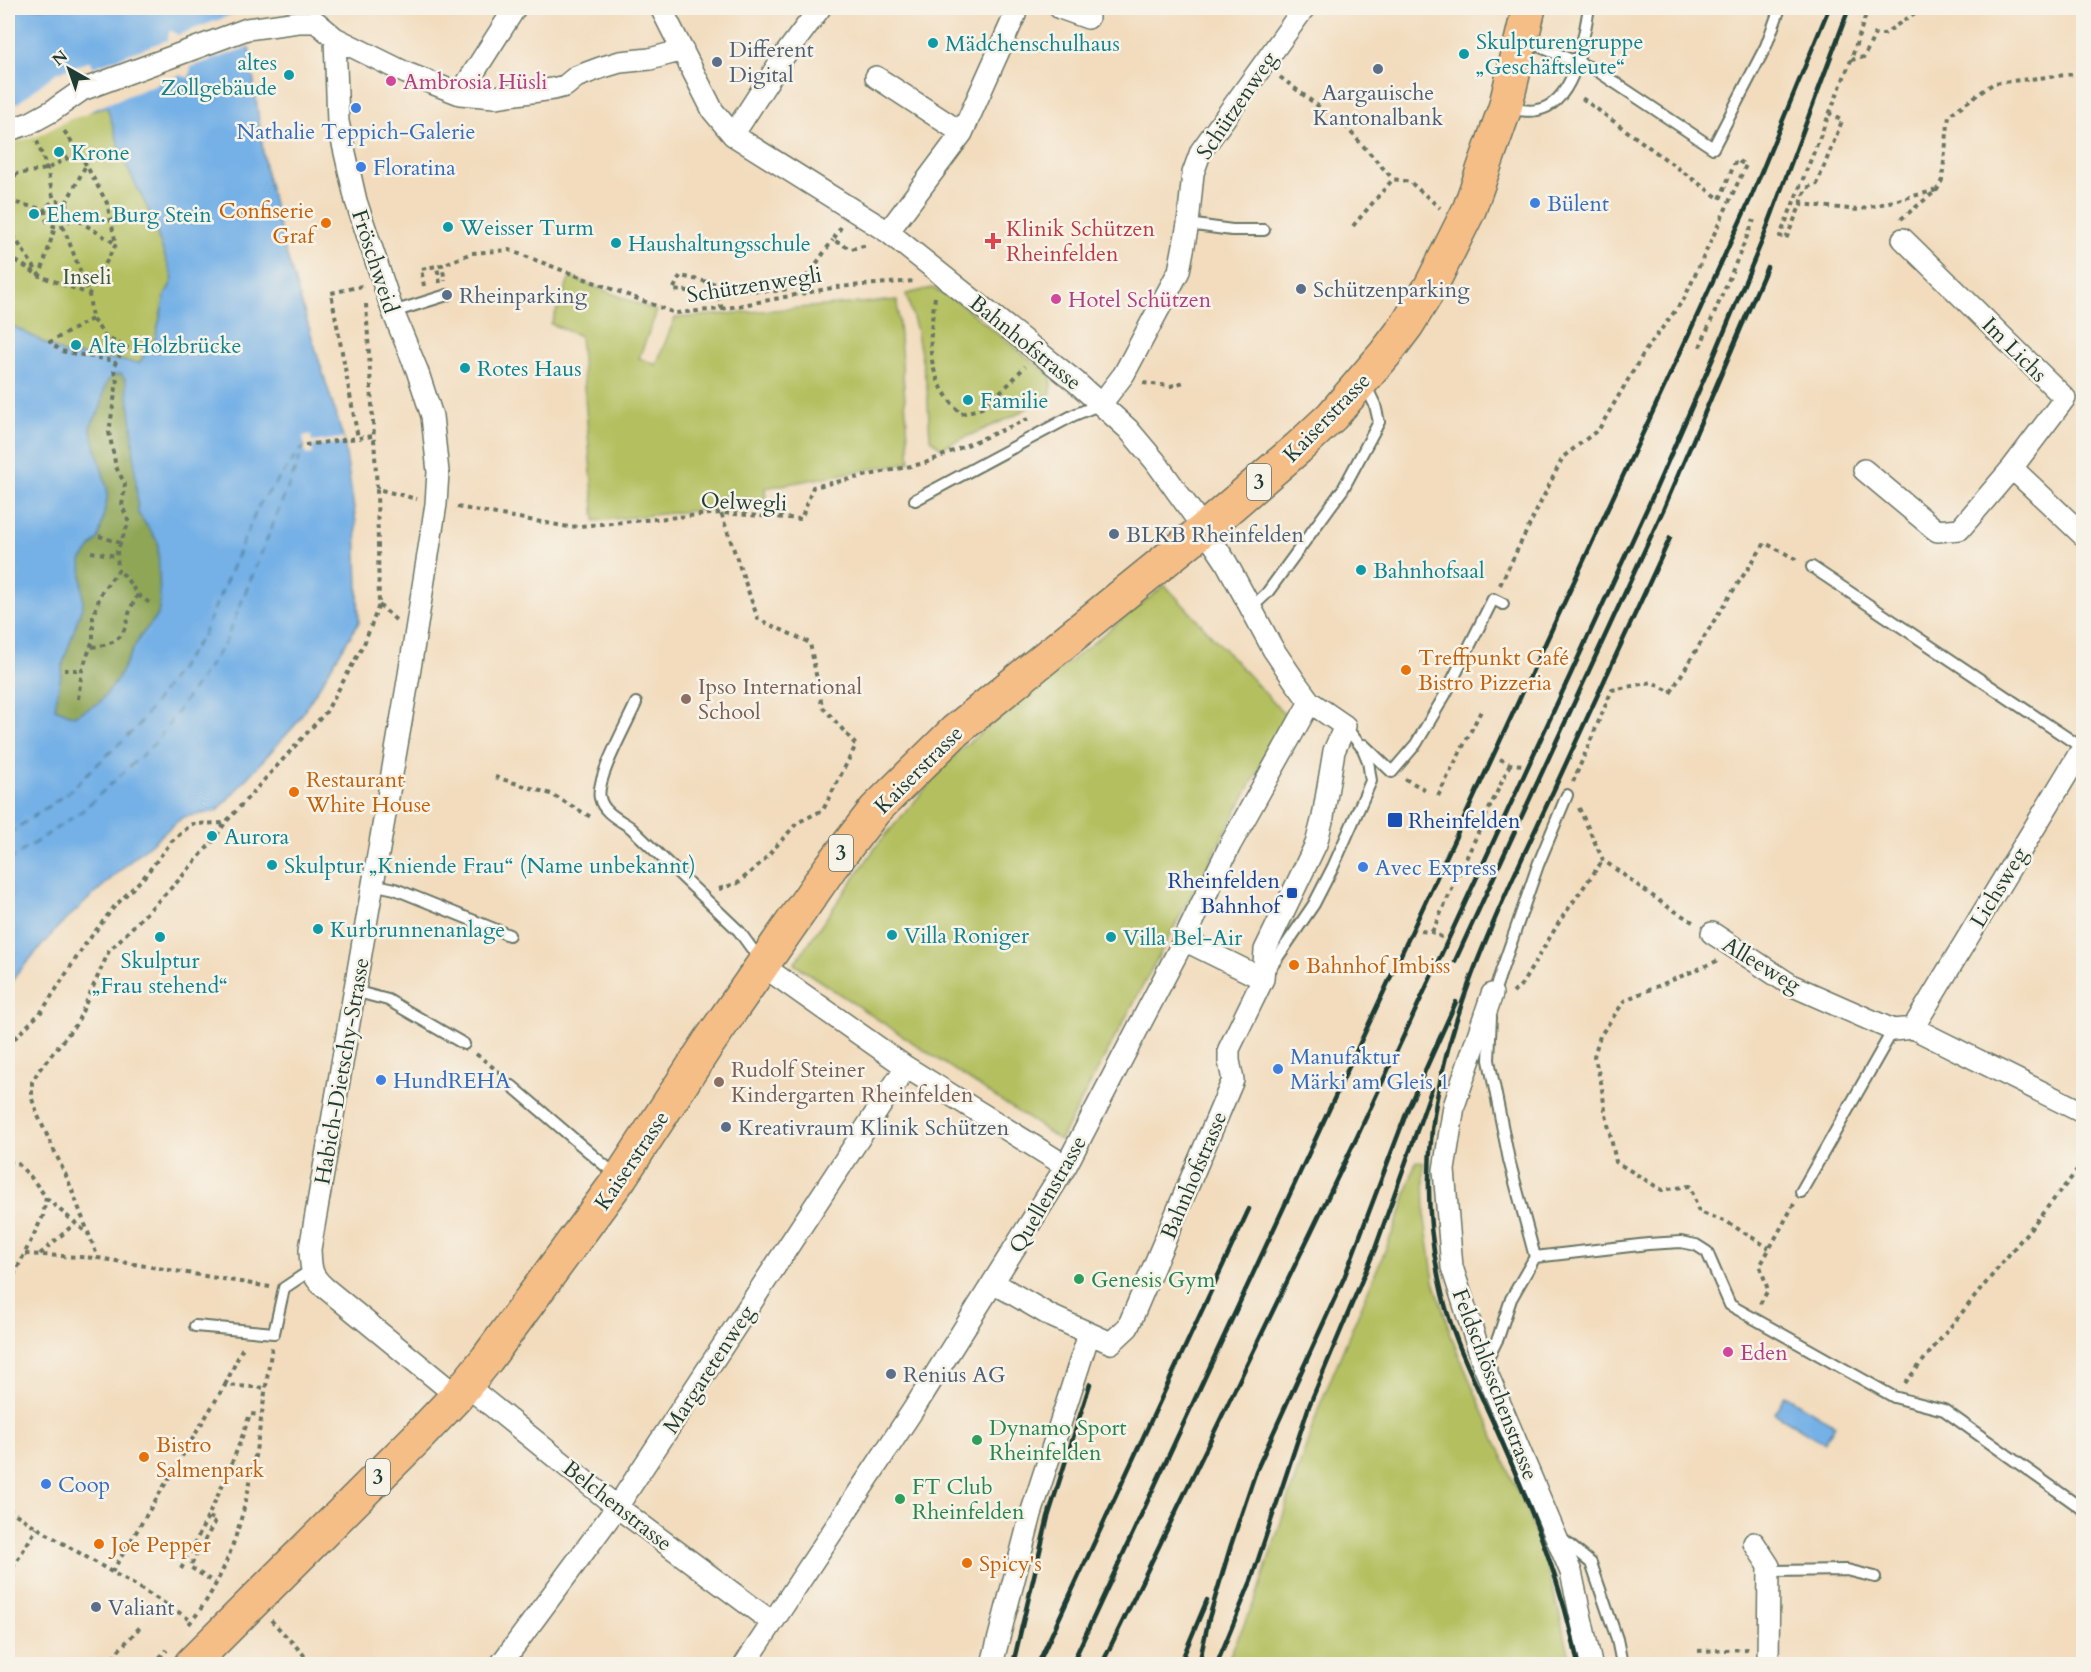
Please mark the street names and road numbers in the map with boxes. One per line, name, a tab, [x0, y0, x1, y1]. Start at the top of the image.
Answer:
street label: Schützenweg	[1190, 45, 1284, 166]
street label: Fröschweid	[344, 206, 406, 317]
street label: Schützenwegli	[685, 260, 824, 310]
street label: Bahnhofstrasse	[963, 288, 1088, 397]
street label: Im Lichs	[1975, 310, 2054, 389]
street label: Kaiserstrasse	[1276, 366, 1377, 469]
road number: 3	[1247, 464, 1271, 500]
street label: Oelwegli	[700, 486, 788, 518]
street label: Kaiserstrasse	[868, 719, 970, 821]
road number: 3	[829, 835, 853, 871]
street label: Lichsweg	[1963, 841, 2035, 933]
street label: Alleeweg	[1717, 930, 1807, 1000]
street label: Habich-Dietschy-Strasse	[307, 955, 377, 1187]
street label: Kaiserstrasse	[588, 1105, 676, 1216]
street label: Bahnhofstrasse	[1153, 1107, 1234, 1244]
street label: Quellenstrasse	[1002, 1130, 1094, 1259]
street label: Feldschlösschenstrasse	[1445, 1284, 1545, 1484]
street label: Margaretenweg	[656, 1299, 762, 1440]
street label: Belchenstrasse	[556, 1453, 679, 1558]
road number: 3	[366, 1459, 390, 1495]

